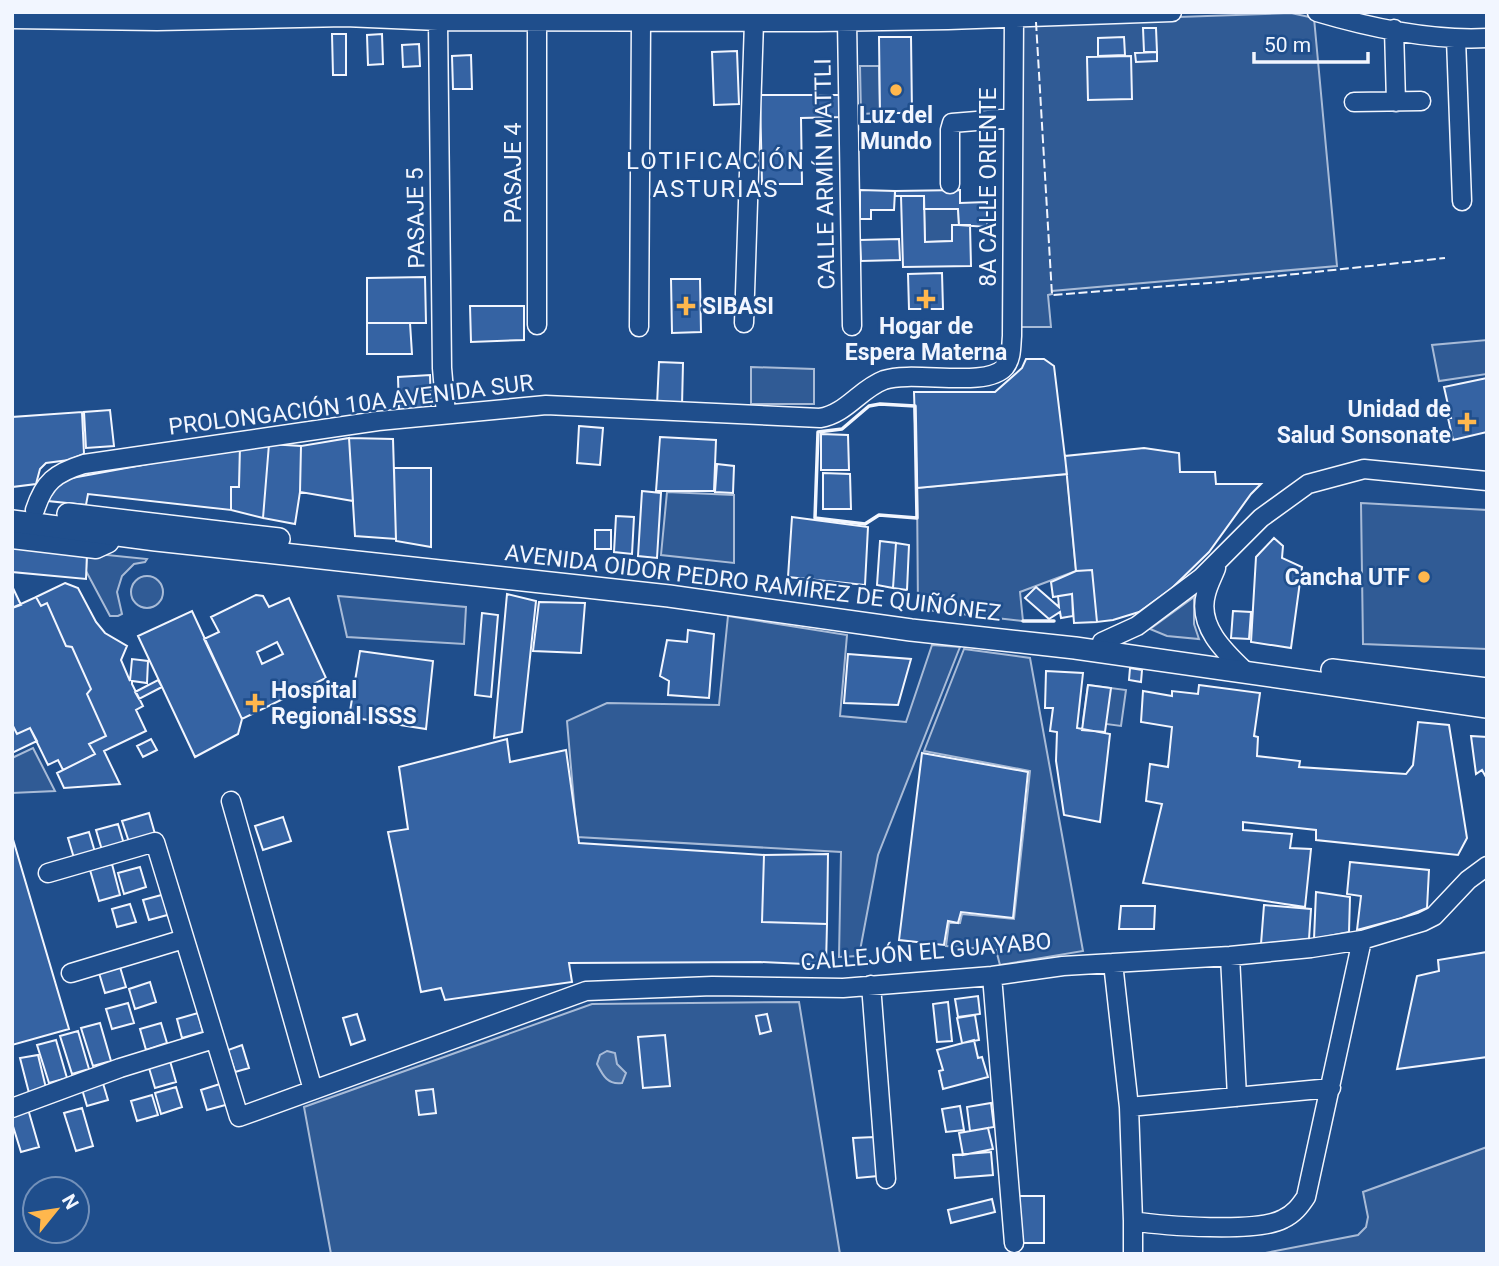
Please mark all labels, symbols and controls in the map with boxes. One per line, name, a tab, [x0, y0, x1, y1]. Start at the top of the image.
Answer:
scale bar	[1254, 21, 1368, 65]
text: 50 m	[1264, 33, 1311, 57]
street label: CALLE ARMÍN MATTLI	[808, 58, 841, 290]
marker: Luz del Mundo	[888, 82, 904, 98]
street label: 8A CALLE ORIENTE	[975, 87, 1002, 287]
place label: Luz del Mundo	[859, 102, 933, 155]
street label: PASAJE 4	[500, 122, 527, 224]
district label: LOTIFICACIÓN ASTURIAS	[626, 147, 806, 203]
street label: PASAJE 5	[402, 167, 430, 269]
marker: Hogar de Espera Materna	[916, 289, 936, 309]
place label: SIBASI	[702, 293, 774, 320]
marker: SIBASI	[676, 296, 696, 316]
place label: Hogar de Espera Materna	[845, 313, 1007, 366]
street label: PROLONGACIÓN 10A AVENIDA SUR	[167, 368, 535, 441]
place label: Unidad de Salud Sonsonate	[1277, 396, 1451, 449]
marker: Unidad de Salud Sonsonate	[1457, 412, 1477, 432]
street label: AVENIDA OIDOR PEDRO RAMÍREZ DE QUIÑÓNEZ	[503, 538, 1003, 627]
place label: Cancha UTF	[1285, 564, 1410, 591]
marker: Cancha UTF	[1416, 569, 1432, 585]
place label: Hospital Regional ISSS	[271, 677, 417, 730]
marker: Hospital Regional ISSS	[245, 693, 265, 713]
street label: CALLEJÓN EL GUAYABO	[799, 927, 1053, 976]
north arrow	[21, 1175, 91, 1245]
text: N	[57, 1190, 84, 1213]

